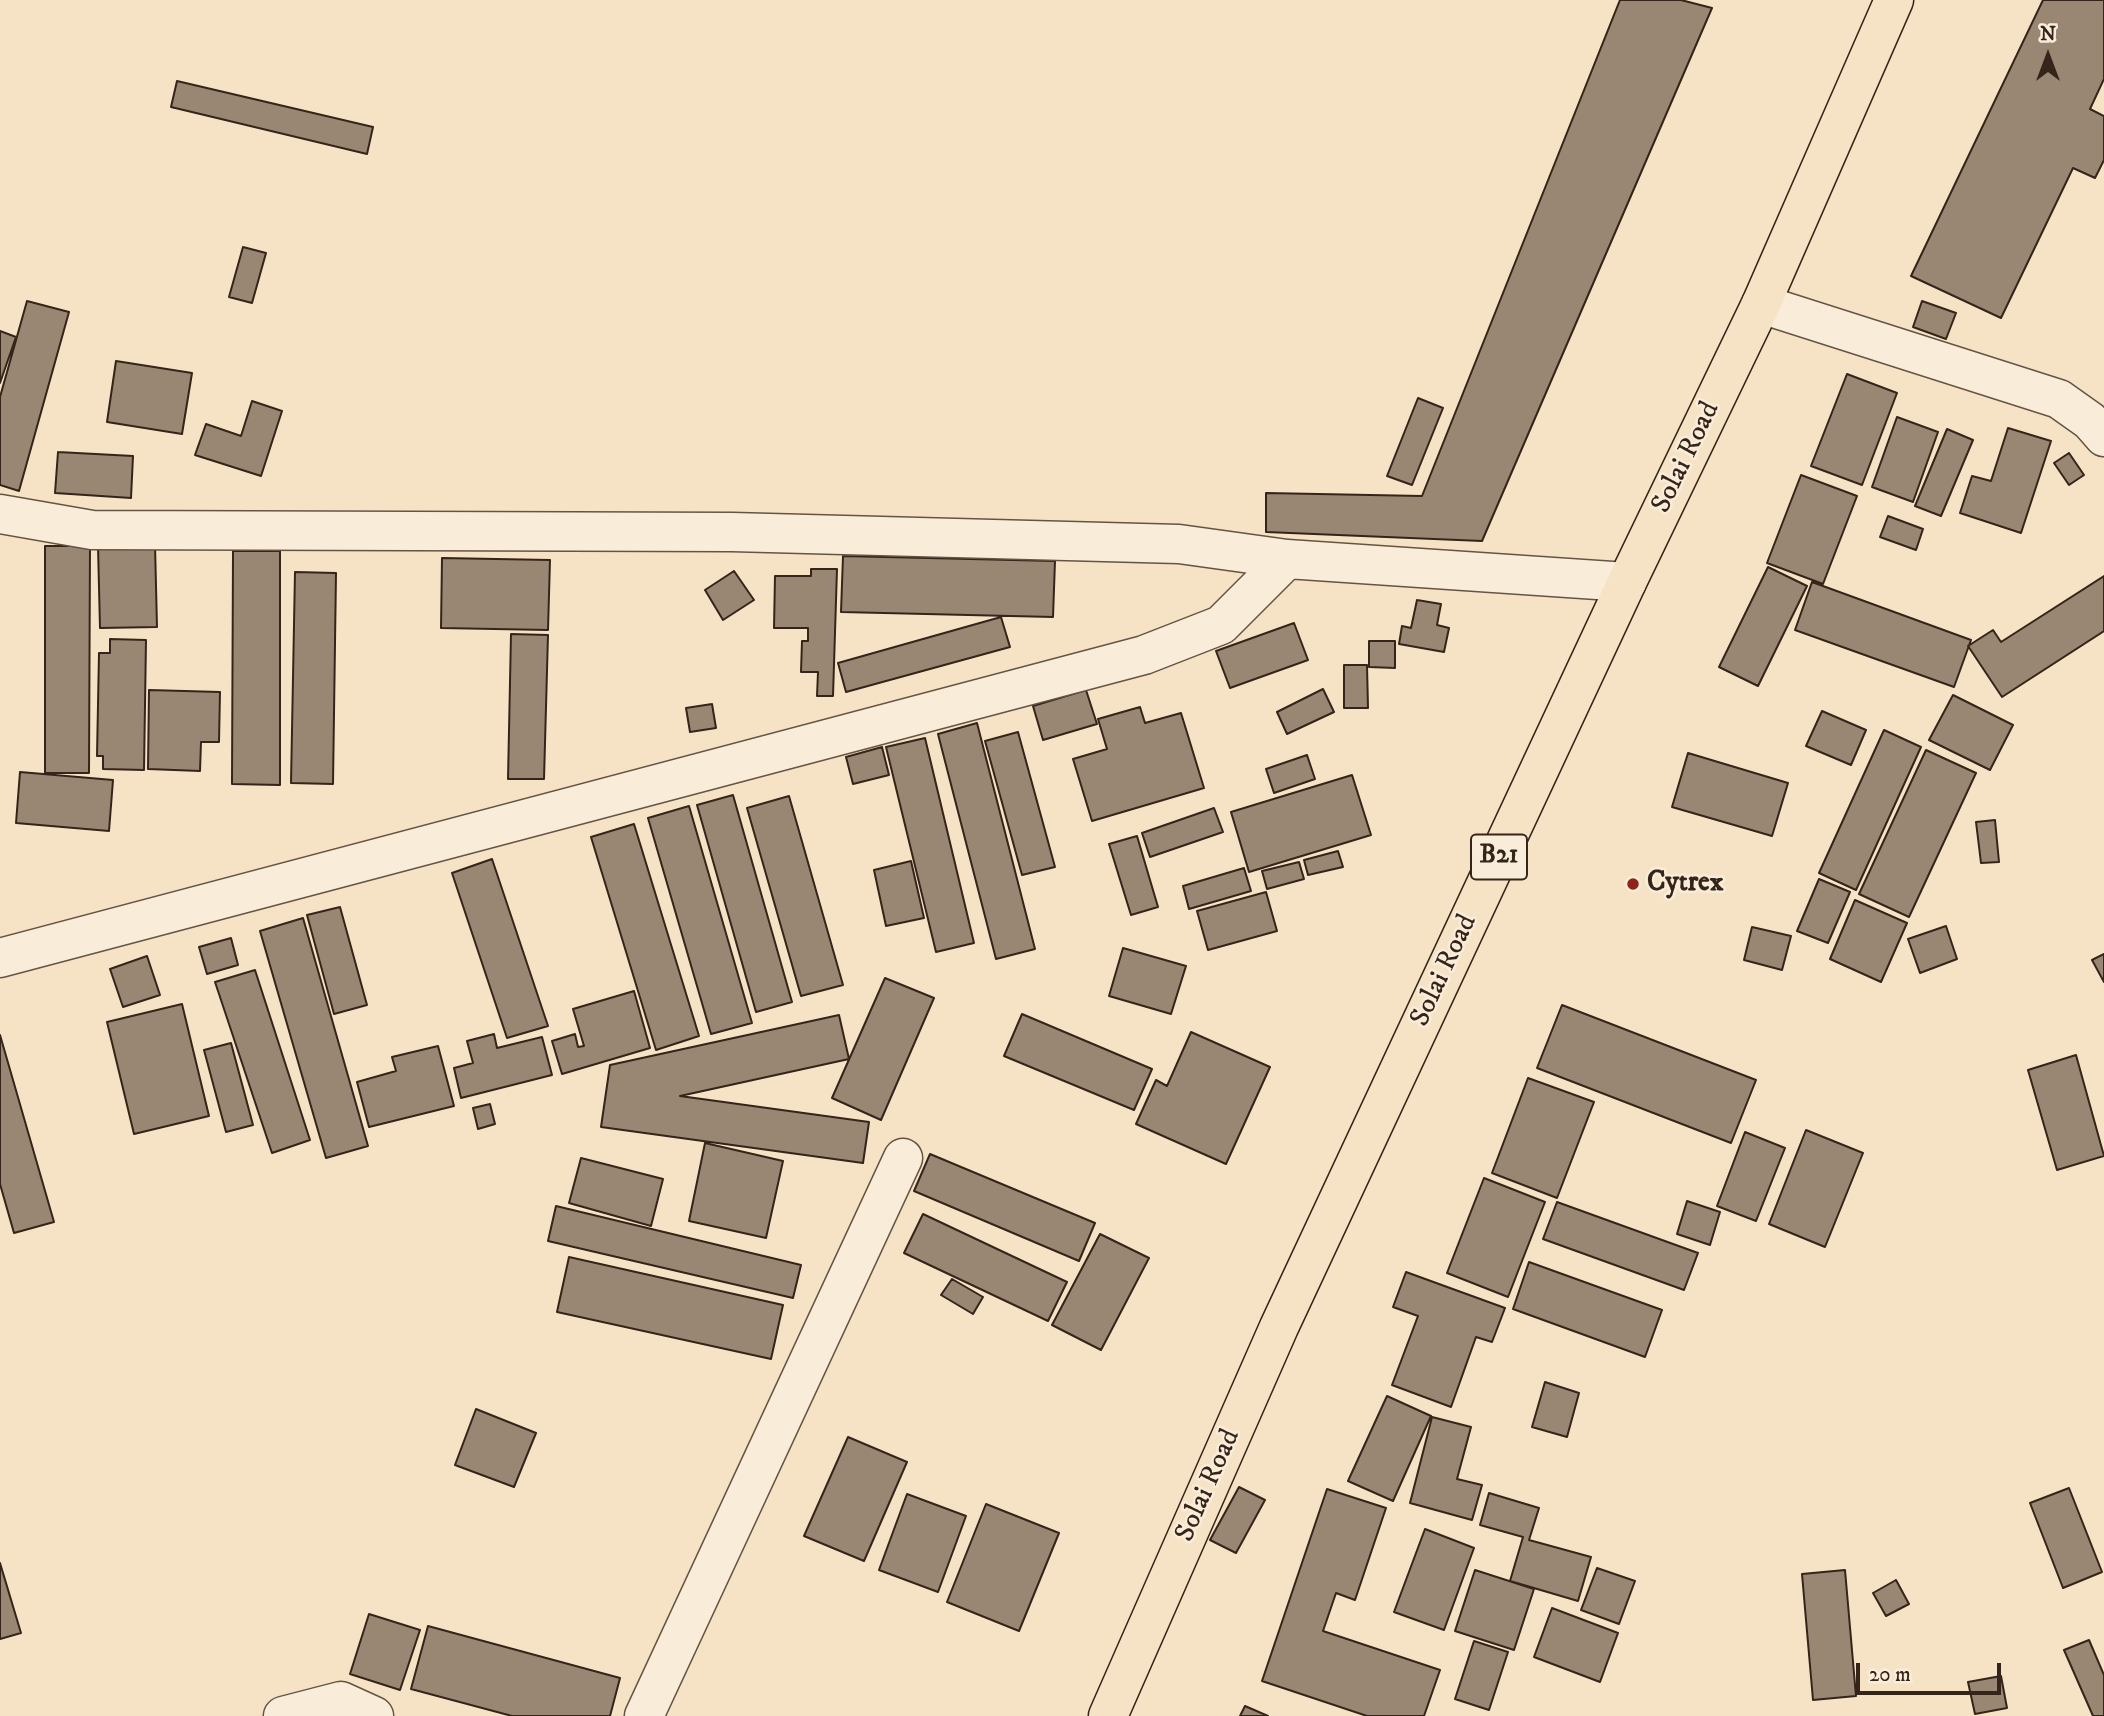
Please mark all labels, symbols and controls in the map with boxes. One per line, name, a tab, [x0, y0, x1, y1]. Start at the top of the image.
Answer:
north arrow	[2013, 21, 2083, 91]
text: N	[2040, 23, 2056, 46]
street label: Solai Road	[1646, 397, 1728, 519]
road number: B21	[1471, 834, 1527, 880]
place label: Cytrex	[1647, 867, 1723, 901]
marker: Cytrex	[1625, 876, 1641, 892]
street label: Solai Road	[1404, 910, 1486, 1032]
street label: Solai Road	[1169, 1424, 1249, 1548]
scale bar	[1859, 1650, 2004, 1694]
text: 20 m	[1869, 1662, 1911, 1688]

